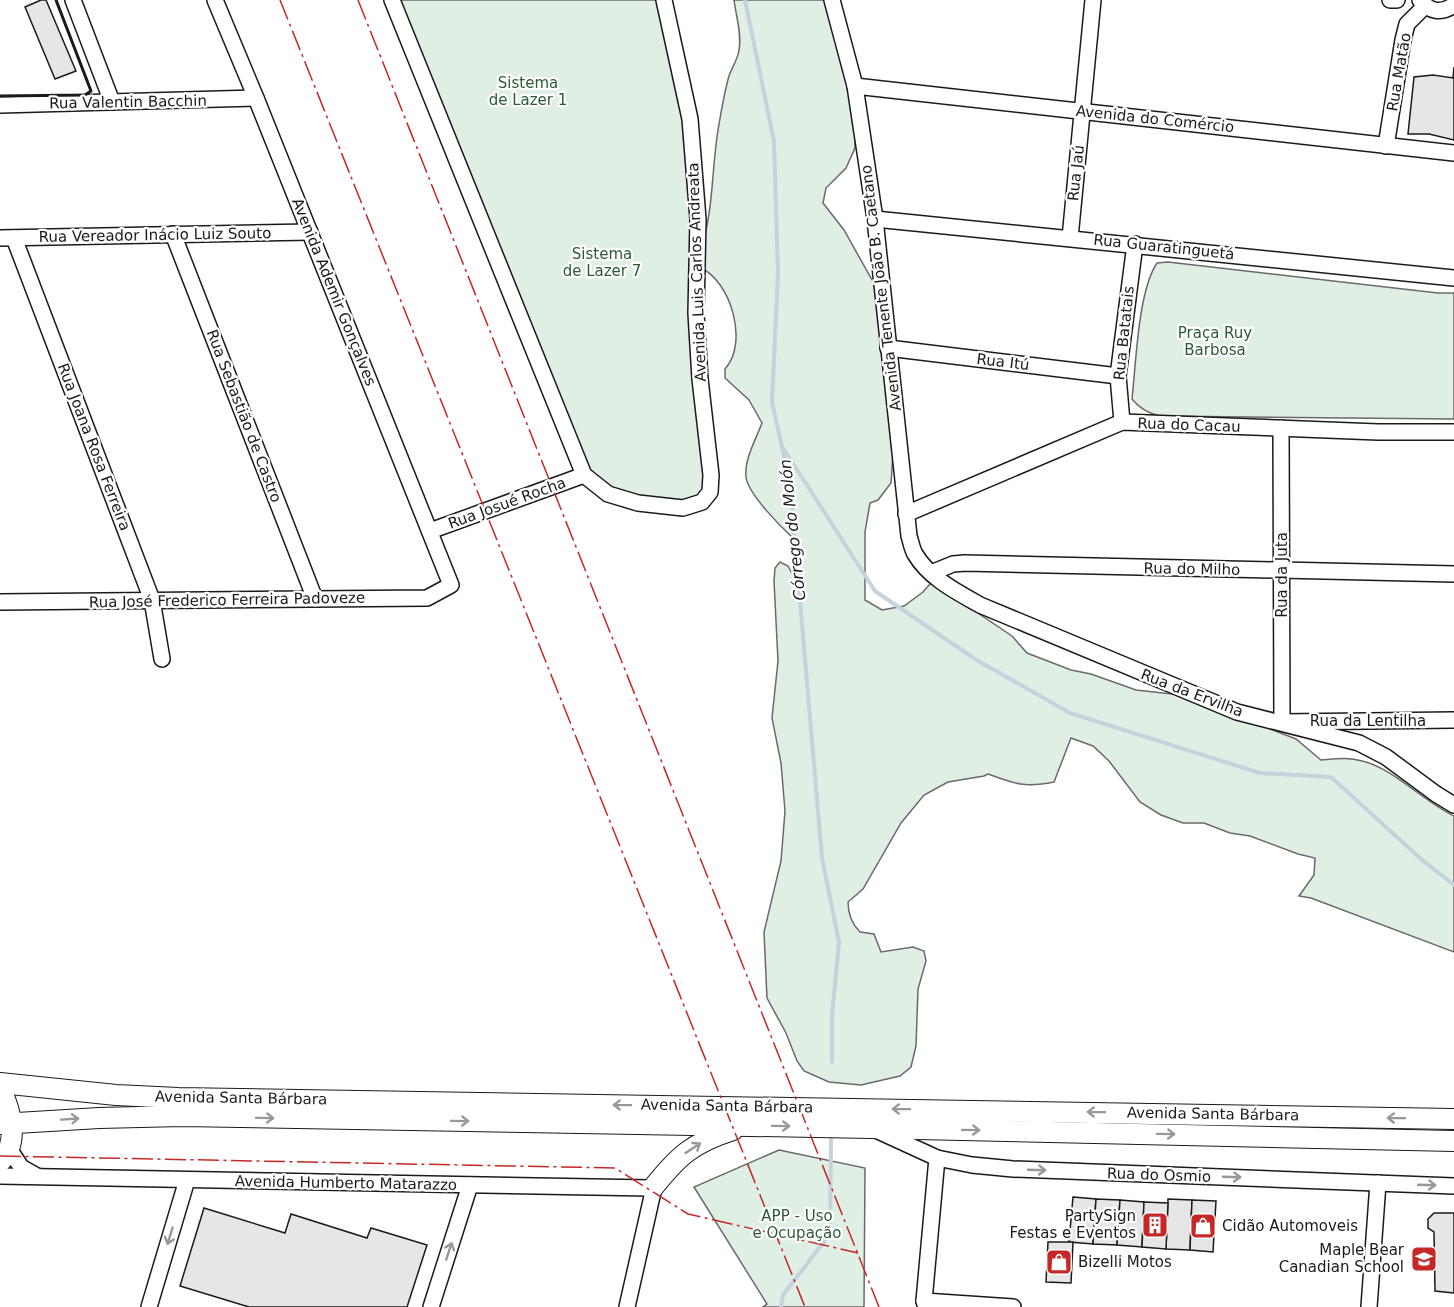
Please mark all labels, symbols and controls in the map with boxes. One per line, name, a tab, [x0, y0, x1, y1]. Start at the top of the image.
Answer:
street label: Rua Matão	[1383, 31, 1415, 113]
park label: Sistema de Lazer 1	[489, 74, 567, 109]
street label: Rua Valentin Bacchin	[49, 92, 207, 112]
street label: Avenida do Comércio	[1075, 102, 1235, 136]
street label: Rua Jaú	[1064, 144, 1088, 202]
street label: Avenida Luis Carlos Andreata	[684, 162, 710, 382]
street label: Avenida Tenente João B. Caetano	[857, 164, 905, 412]
street label: Avenida Ademir Gonçalves	[288, 195, 380, 389]
street label: Rua Vereador Inácio Luiz Souto	[39, 224, 271, 246]
street label: Rua Guaratinguetá	[1093, 231, 1235, 263]
park label: Sistema de Lazer 7	[563, 245, 641, 280]
street label: Rua Batatais	[1110, 285, 1138, 381]
park label: Praça Ruy Barbosa	[1178, 324, 1252, 359]
street label: Rua Sebastião de Castro	[203, 327, 285, 505]
street label: Rua Itú	[976, 350, 1030, 374]
street label: Rua Joana Rosa Ferreira	[54, 361, 134, 533]
street label: Rua do Cacau	[1137, 414, 1241, 436]
water label: Córrego do Molón	[776, 458, 809, 602]
street label: Rua Josué Rocha	[446, 473, 568, 533]
street label: Rua da Juta	[1273, 532, 1291, 618]
street label: Rua do Milho	[1144, 559, 1240, 579]
street label: Rua José Frederico Ferreira Padoveze	[89, 589, 365, 611]
street label: Rua da Ervilha	[1138, 665, 1246, 721]
street label: Rua da Lentilha	[1310, 712, 1426, 730]
street label: Avenida Santa Bárbara	[155, 1087, 327, 1109]
street label: Avenida Santa Bárbara	[641, 1095, 813, 1117]
one-way arrow	[612, 1099, 632, 1111]
one-way arrow	[891, 1103, 911, 1114]
street label: Avenida Santa Bárbara	[1127, 1103, 1299, 1125]
one-way arrow	[1086, 1106, 1106, 1118]
one-way arrow	[254, 1112, 274, 1123]
one-way arrow	[1386, 1112, 1406, 1124]
one-way arrow	[59, 1114, 79, 1125]
one-way arrow	[449, 1115, 469, 1127]
one-way arrow	[770, 1121, 790, 1132]
one-way arrow	[961, 1124, 981, 1136]
one-way arrow	[1156, 1129, 1176, 1140]
one-way arrow	[684, 1141, 701, 1154]
street label: Rua do Osmio	[1107, 1164, 1211, 1186]
one-way arrow	[1026, 1165, 1046, 1176]
street label: Avenida Humberto Matarazzo	[235, 1172, 457, 1194]
one-way arrow	[1221, 1172, 1241, 1183]
one-way arrow	[1416, 1179, 1436, 1190]
park label: APP - Uso e Ocupação	[753, 1207, 841, 1242]
place label: PartySign Festas e Eventos	[1010, 1207, 1136, 1242]
building icon: PartySign Festas e Eventos	[1140, 1210, 1170, 1240]
shop icon: Cidão Automoveis	[1188, 1211, 1218, 1241]
place label: Cidão Automoveis	[1222, 1217, 1358, 1235]
one-way arrow	[164, 1226, 175, 1245]
place label: Maple Bear Canadian School	[1279, 1241, 1405, 1276]
one-way arrow	[444, 1242, 455, 1261]
school or university icon: Maple Bear Canadian School	[1409, 1244, 1439, 1274]
shop icon: Bizelli Motos	[1044, 1247, 1074, 1277]
place label: Bizelli Motos	[1078, 1253, 1172, 1271]

